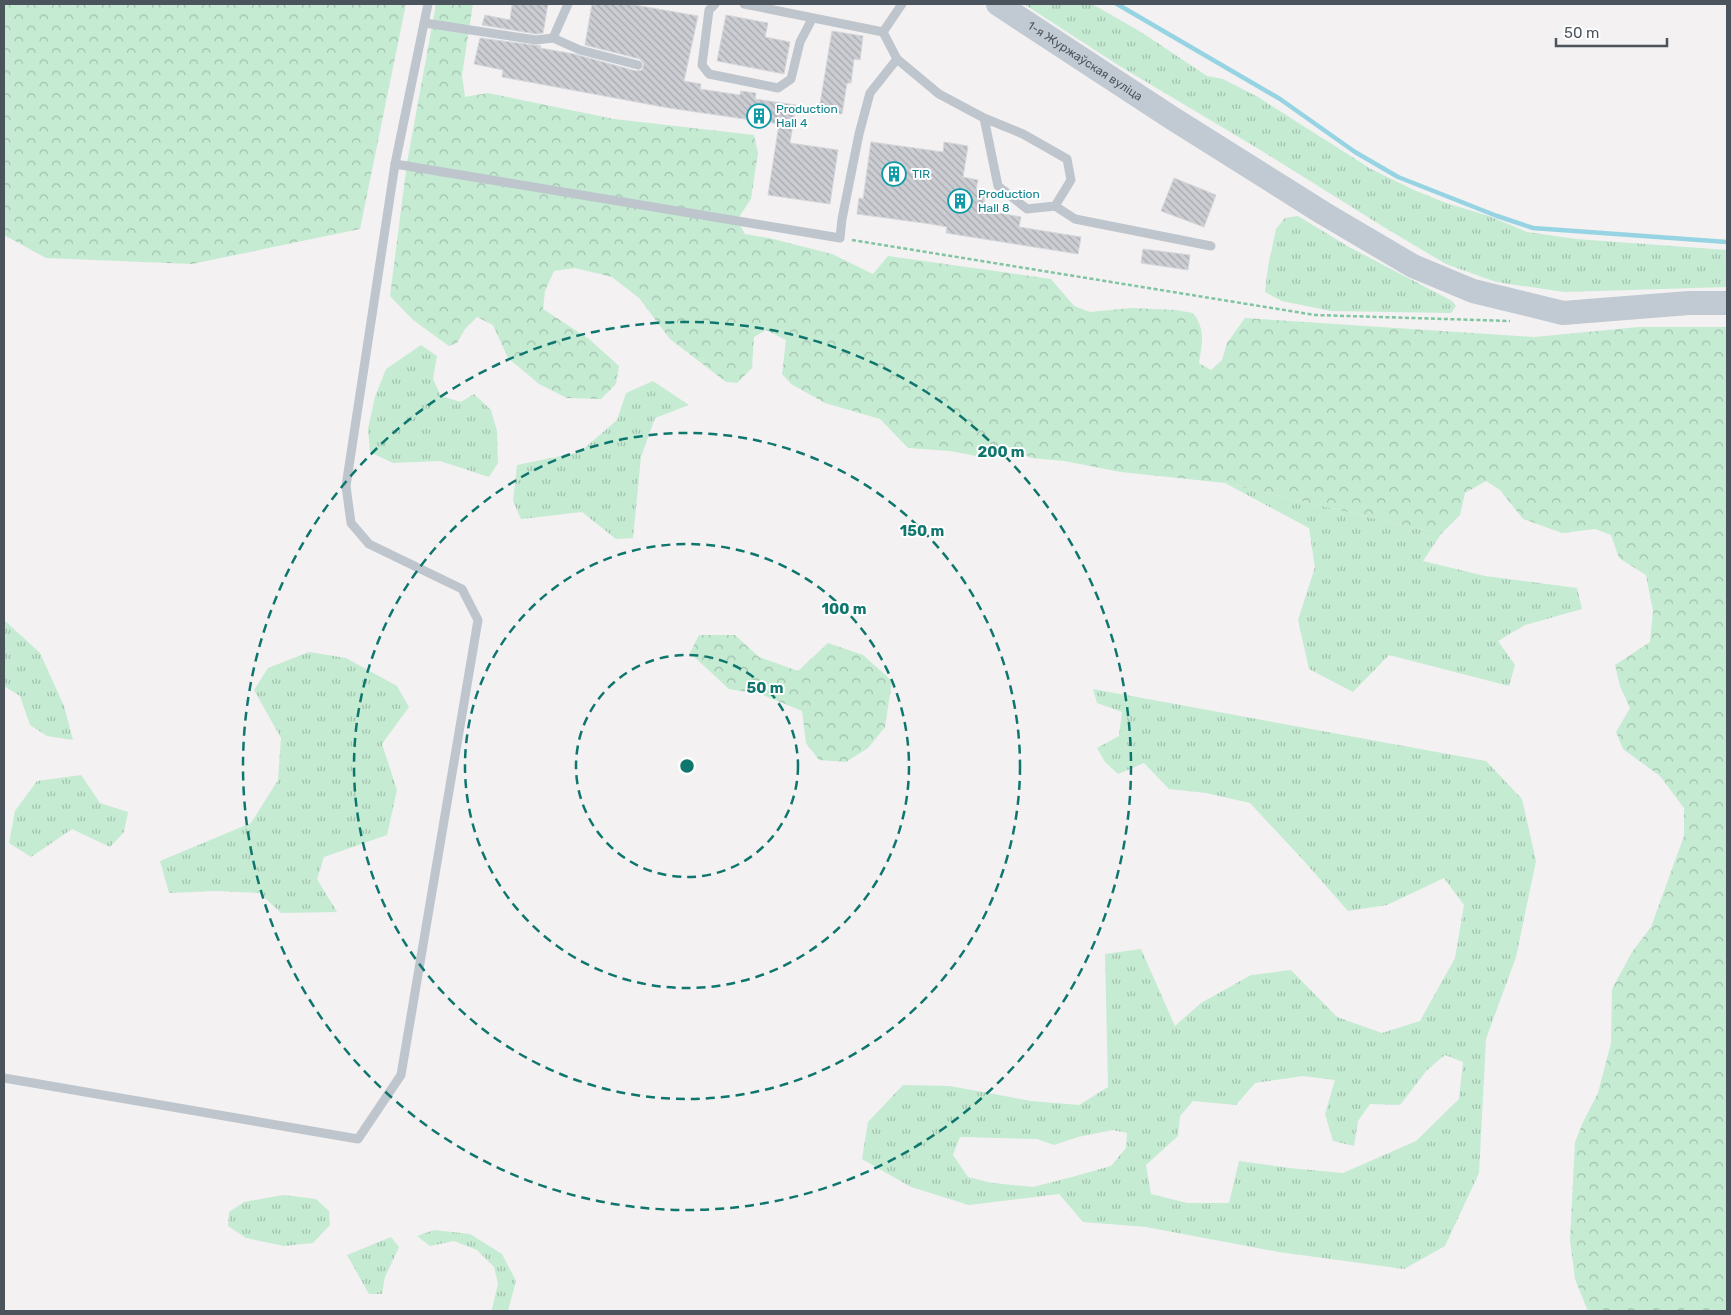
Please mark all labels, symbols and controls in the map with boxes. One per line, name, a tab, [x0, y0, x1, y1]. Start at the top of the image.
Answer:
scale bar	[1556, 15, 1667, 47]
street label: 1-я Журжаўская вуліца	[1025, 18, 1145, 104]
text: 50 m	[1564, 24, 1599, 42]
place label: Production Hall 4	[776, 102, 838, 130]
building icon: Production Hall 4	[746, 103, 772, 129]
building icon: TIR	[881, 161, 907, 187]
place label: TIR	[912, 167, 930, 181]
place label: Production Hall 8	[978, 187, 1040, 215]
building icon: Production Hall 8	[947, 188, 973, 214]
text: 200 m	[977, 443, 1025, 461]
text: 150 m	[900, 522, 944, 540]
text: 100 m	[822, 600, 866, 618]
text: 50 m	[747, 679, 783, 697]
centre of rings	[678, 757, 696, 775]

